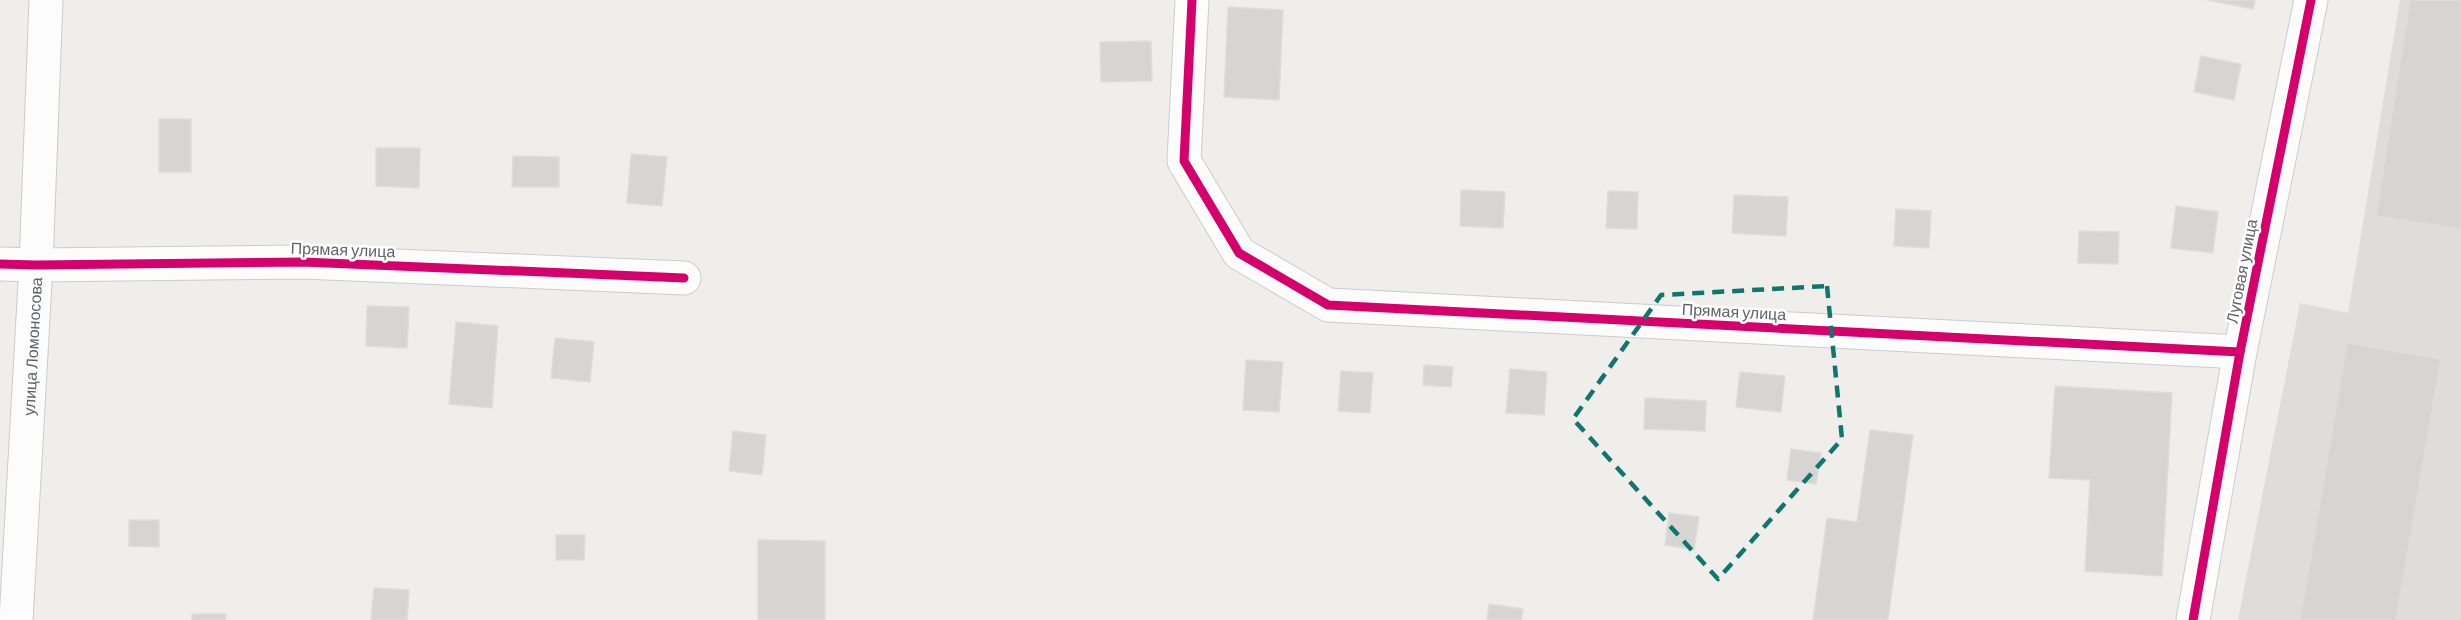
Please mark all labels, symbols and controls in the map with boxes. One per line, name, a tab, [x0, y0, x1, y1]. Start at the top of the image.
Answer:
street label: Луговая улица	[2222, 217, 2260, 325]
street label: Прямая улица	[290, 238, 396, 260]
street label: улица Ломоносова	[18, 277, 45, 416]
street label: Прямая улица	[1681, 299, 1787, 323]

